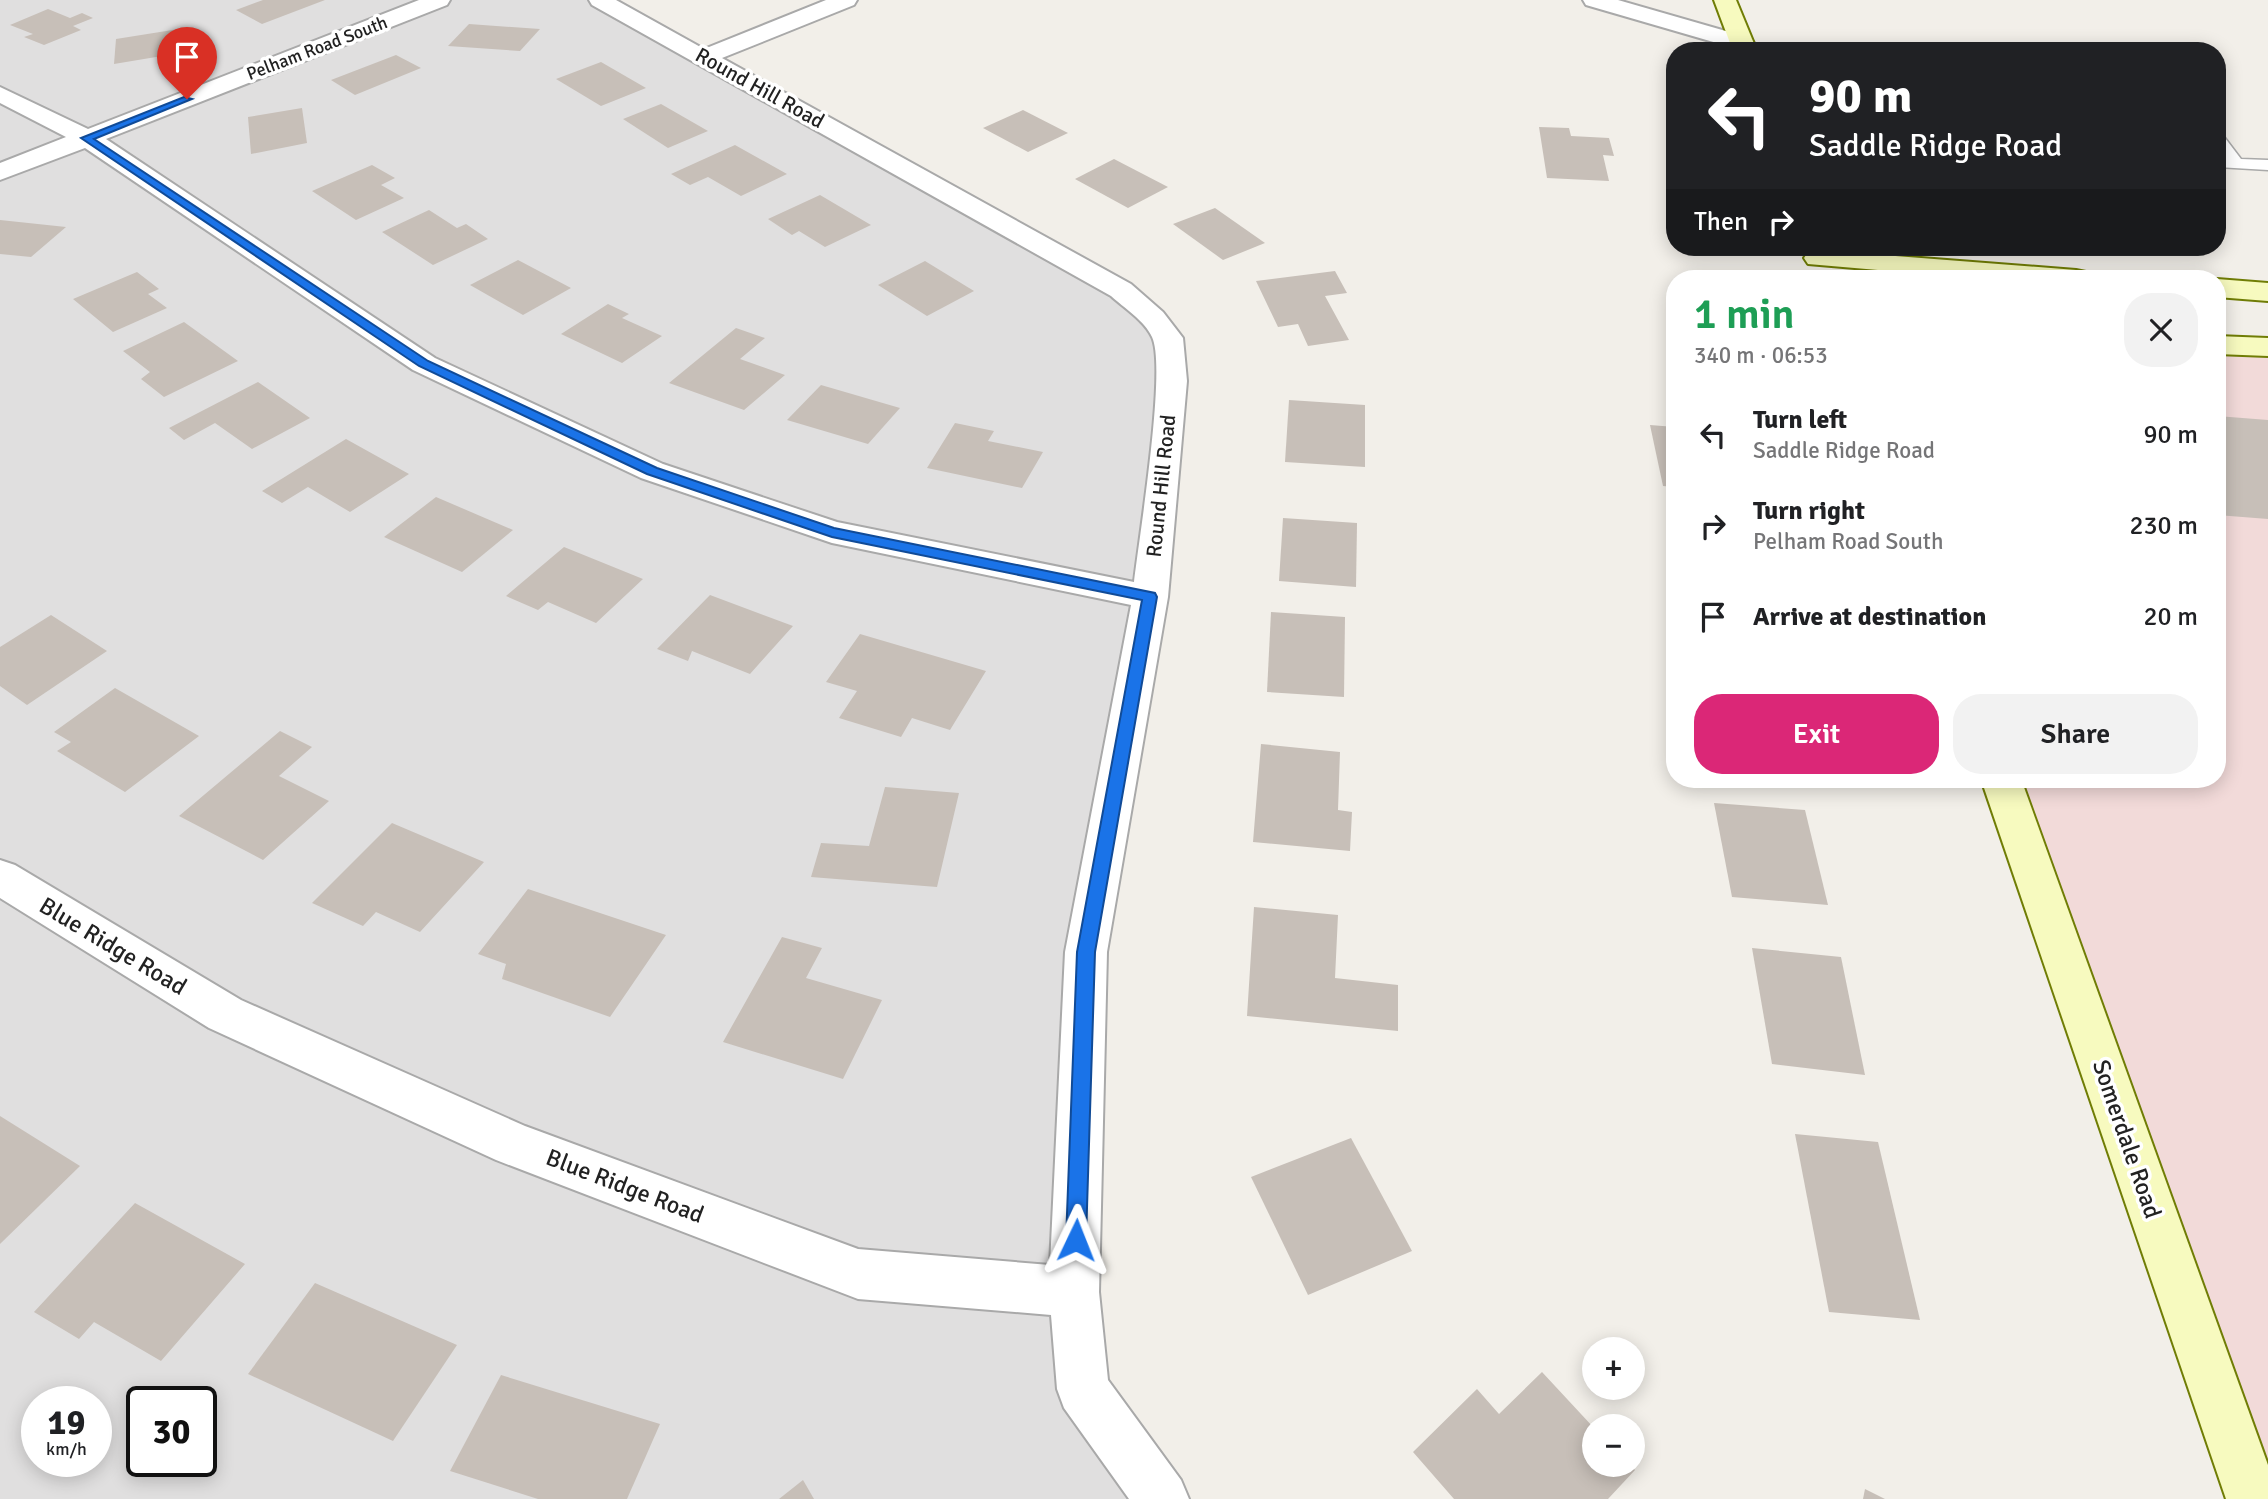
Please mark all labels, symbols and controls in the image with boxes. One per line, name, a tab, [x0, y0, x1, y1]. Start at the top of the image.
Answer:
street label: Pelham Road South	[243, 11, 391, 85]
pin	[157, 27, 217, 99]
icon: arrive	[168, 38, 206, 76]
street label: Round Hill Road	[691, 42, 829, 134]
text: 90 m	[1809, 66, 1912, 126]
icon: left	[1694, 70, 1785, 161]
text: Saddle Ridge Road	[1809, 126, 2062, 165]
icon: right	[1762, 203, 1800, 241]
text: Then	[1694, 206, 1748, 238]
text: 1 min	[1694, 289, 1795, 340]
button: close	[2124, 293, 2198, 367]
text: 340 m · 06:53	[1694, 341, 1828, 370]
text: Turn left	[1753, 404, 1847, 436]
street label: Round Hill Road	[1141, 413, 1181, 559]
icon: left	[1694, 416, 1732, 454]
text: 90 m	[2143, 419, 2198, 451]
text: Saddle Ridge Road	[1753, 436, 1935, 465]
text: Turn right	[1753, 495, 1865, 527]
icon: right	[1694, 507, 1732, 545]
text: 230 m	[2129, 510, 2198, 542]
text: Pelham Road South	[1753, 527, 1943, 556]
icon: arrive	[1694, 598, 1732, 636]
text: Arrive at destination	[1753, 601, 1986, 633]
text: 20 m	[2143, 601, 2198, 633]
button: Exit	[1694, 694, 1939, 774]
button: Share	[1953, 694, 2198, 774]
street label: Blue Ridge Road	[34, 890, 192, 1002]
street label: Somerdale Road	[2086, 1056, 2168, 1222]
street label: Blue Ridge Road	[542, 1142, 708, 1230]
position arrow	[1039, 1203, 1113, 1277]
map controls	[1582, 1337, 1645, 1477]
button: +	[1582, 1337, 1645, 1400]
speed limit sign: 30	[126, 1386, 217, 1477]
text: 19	[48, 1401, 85, 1444]
button: −	[1582, 1414, 1645, 1477]
text: km/h	[46, 1438, 87, 1460]

